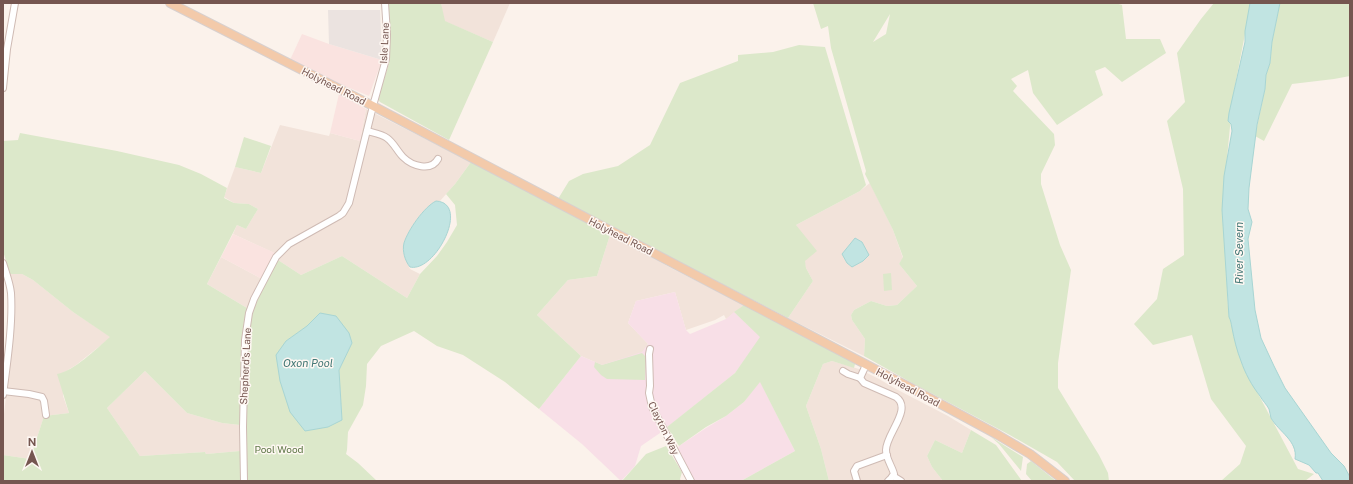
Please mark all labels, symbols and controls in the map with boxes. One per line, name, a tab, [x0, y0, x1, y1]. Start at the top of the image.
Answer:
street label: Isle Lane	[377, 22, 391, 64]
street label: Holyhead Road	[300, 65, 368, 107]
street label: Holyhead Road	[587, 215, 655, 257]
water label: River Severn	[1233, 222, 1245, 284]
street label: Shepherd's Lane	[237, 327, 253, 405]
water label: Oxon Pool	[283, 357, 333, 369]
street label: Holyhead Road	[874, 365, 942, 409]
street label: Clayton Way	[646, 399, 682, 457]
north arrow	[12, 432, 52, 472]
text: N	[28, 436, 36, 448]
park label: Pool Wood	[254, 443, 304, 455]

